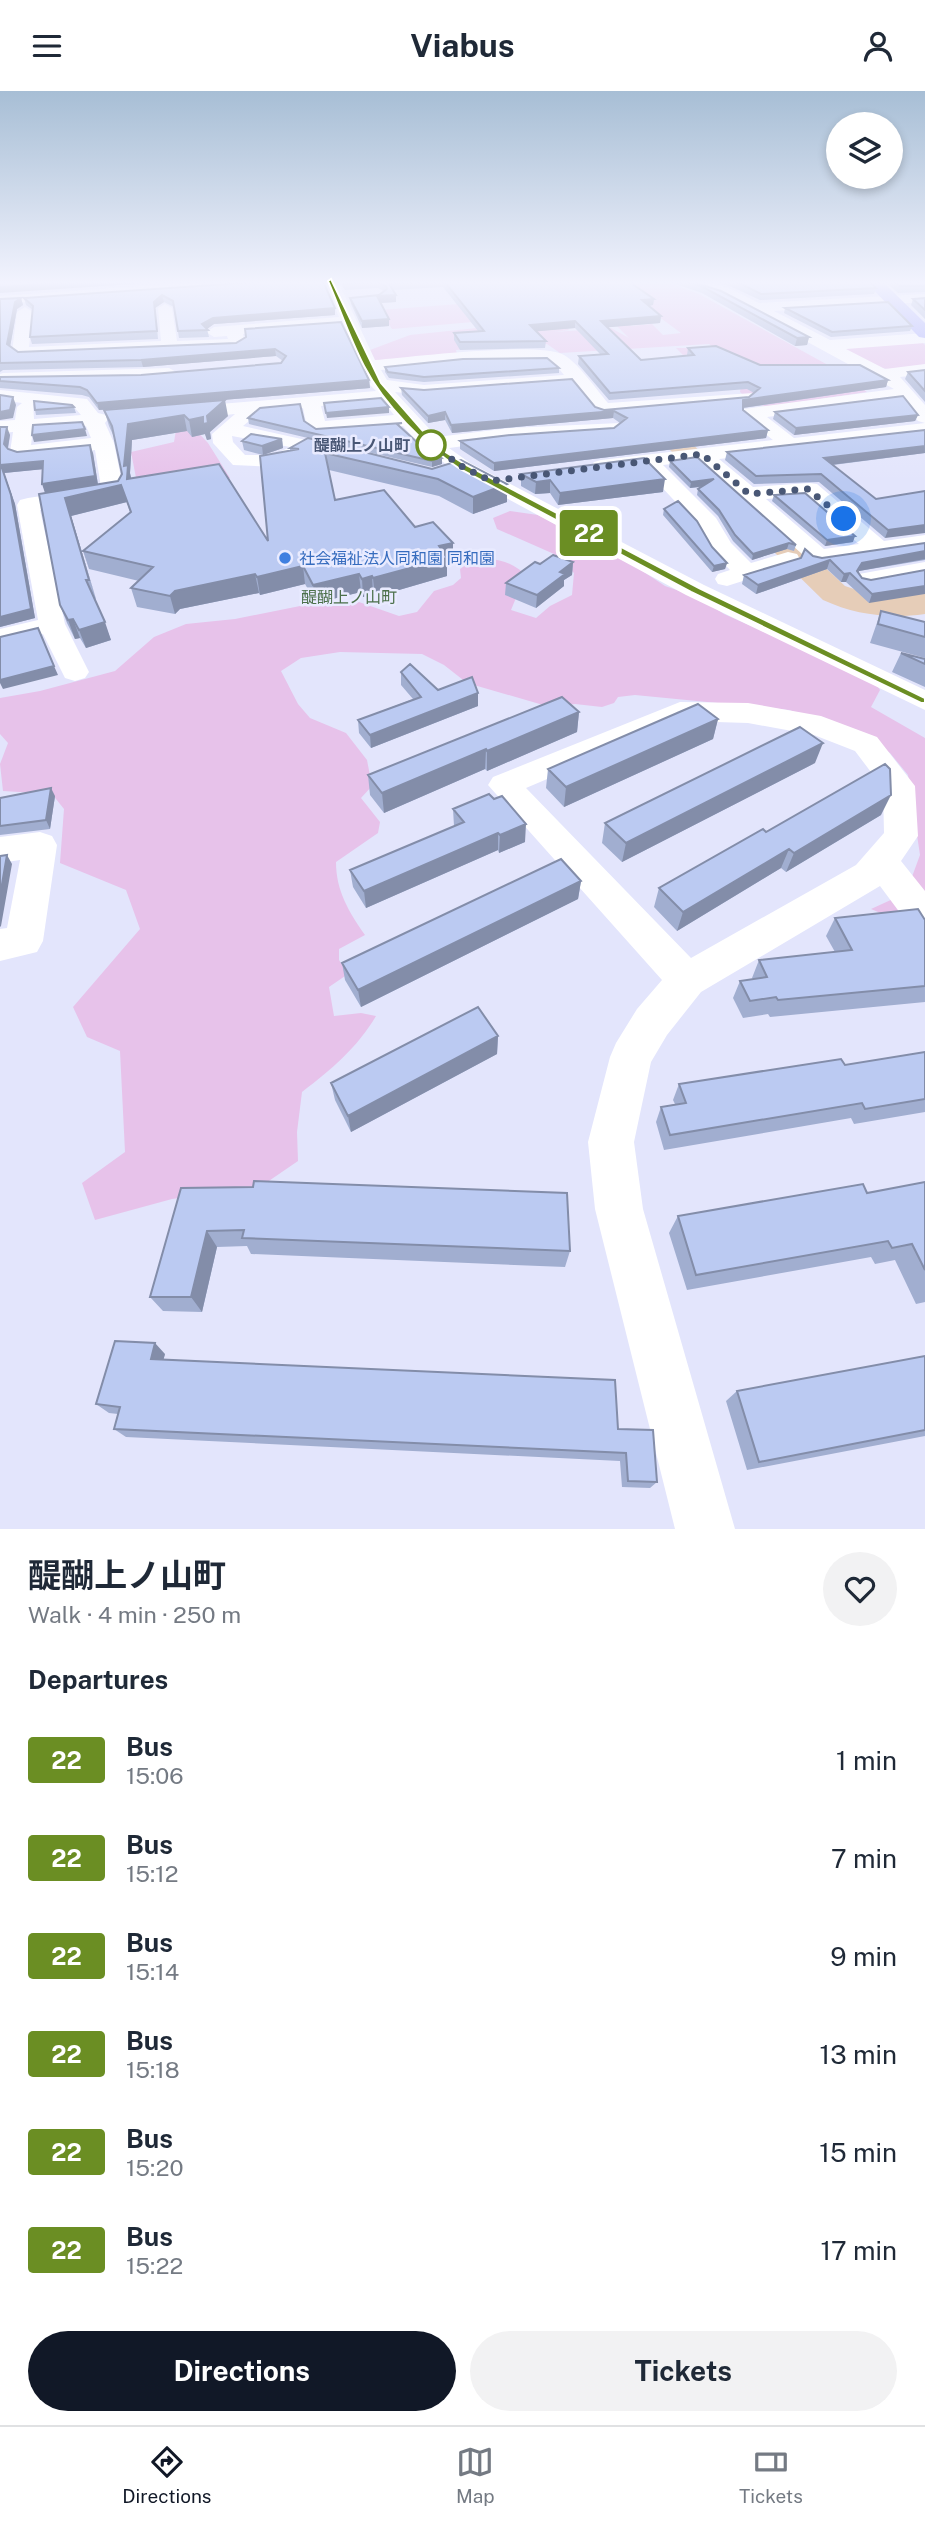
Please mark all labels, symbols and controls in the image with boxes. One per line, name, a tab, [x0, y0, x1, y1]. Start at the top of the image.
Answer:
icon: menu	[28, 27, 66, 65]
text: Viabus	[410, 27, 515, 64]
icon: person	[859, 27, 897, 65]
map controls	[826, 112, 903, 189]
button: layers	[826, 112, 903, 189]
marker: 醍醐上ノ山町	[416, 430, 446, 460]
place label: 醍醐上ノ山町	[314, 436, 410, 455]
your location	[826, 501, 861, 536]
line badge: 22	[558, 510, 620, 556]
text: 22	[574, 519, 604, 547]
place label: 社会福祉法人同和園 同和園	[299, 549, 495, 568]
marker: 社会福祉法人同和園 同和園	[277, 550, 293, 566]
district label: 醍醐上ノ山町	[301, 588, 397, 607]
button: heart	[823, 1552, 897, 1626]
text: 醍醐上ノ山町	[28, 1556, 226, 1594]
text: Walk · 4 min · 250 m	[28, 1601, 241, 1628]
text: Departures	[28, 1664, 168, 1695]
text: Bus	[126, 1731, 173, 1762]
text: 1 min	[836, 1745, 897, 1776]
text: 22	[51, 1746, 82, 1774]
text: 15:06	[126, 1762, 184, 1789]
text: Bus	[126, 1829, 173, 1860]
text: 7 min	[831, 1843, 897, 1874]
text: 22	[51, 1844, 82, 1872]
text: 15:12	[126, 1860, 178, 1887]
text: Bus	[126, 1927, 173, 1958]
text: 9 min	[830, 1941, 897, 1972]
text: 22	[51, 1942, 82, 1970]
text: 15:14	[126, 1958, 179, 1985]
text: Bus	[126, 2025, 173, 2056]
text: 13 min	[820, 2039, 897, 2070]
text: 22	[51, 2040, 82, 2068]
text: 15:18	[126, 2056, 180, 2083]
text: Bus	[126, 2123, 173, 2154]
text: 15 min	[819, 2137, 897, 2168]
text: 22	[51, 2138, 82, 2166]
text: 15:20	[126, 2154, 184, 2181]
text: Bus	[126, 2221, 173, 2252]
text: 17 min	[820, 2235, 897, 2266]
text: 22	[51, 2236, 82, 2264]
text: 15:22	[126, 2252, 183, 2279]
button: Directions	[28, 2331, 456, 2411]
button: Tickets	[470, 2331, 897, 2411]
tab: Directions	[122, 2443, 211, 2507]
tab: Map	[456, 2443, 495, 2507]
tab: Tickets	[739, 2443, 803, 2507]

